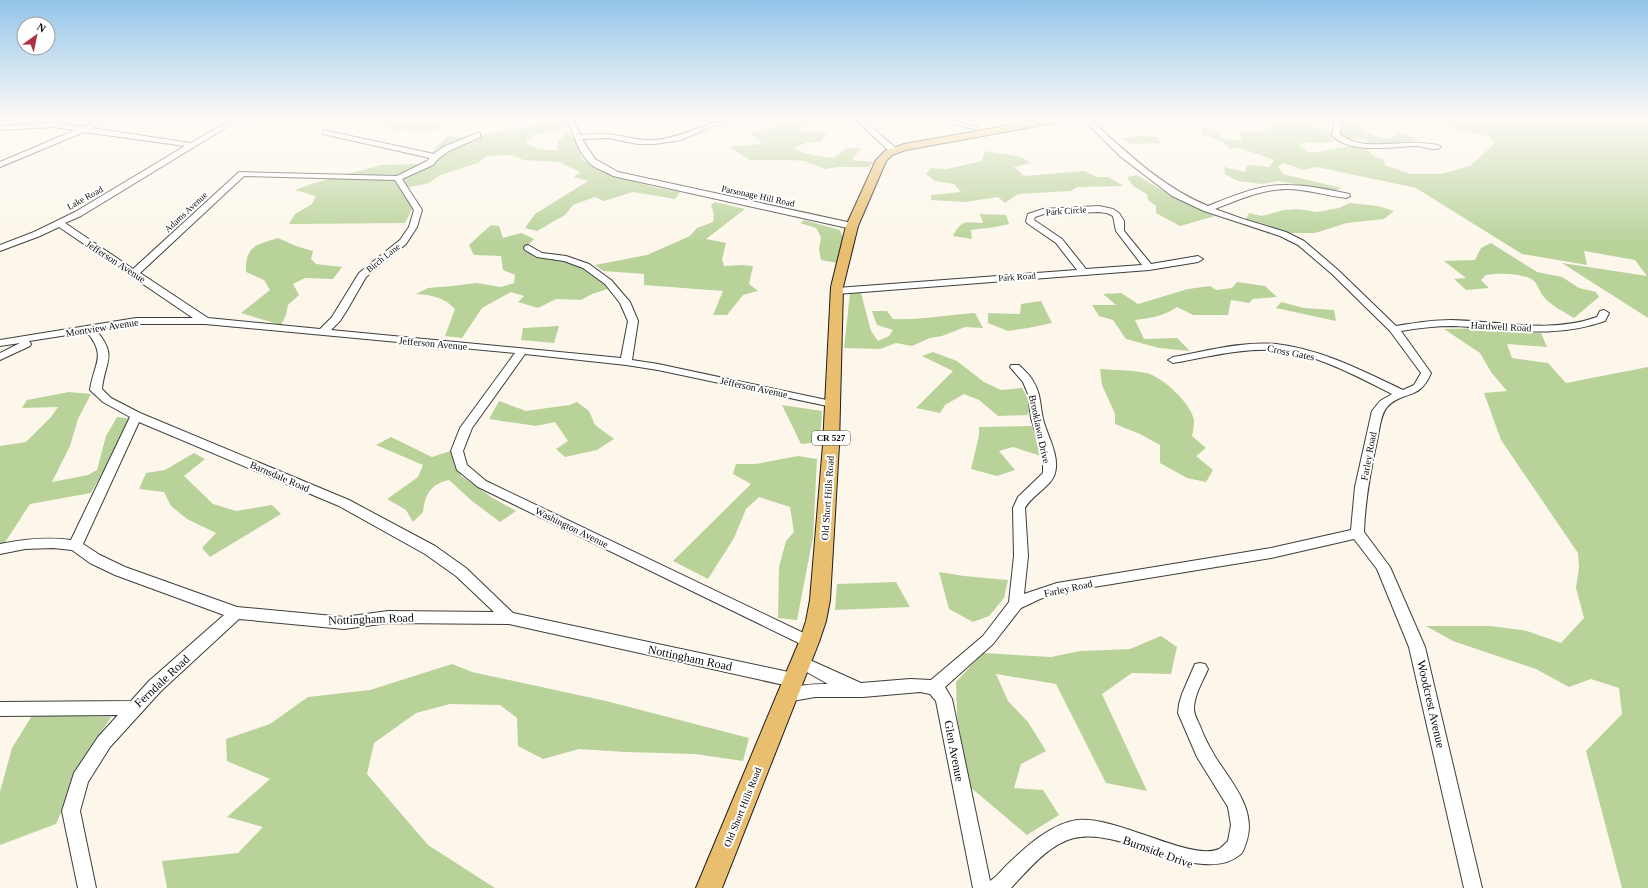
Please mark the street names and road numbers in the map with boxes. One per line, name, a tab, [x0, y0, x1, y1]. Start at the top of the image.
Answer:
street label: Parsonage Hill Road	[721, 183, 796, 209]
street label: Lake Road	[65, 184, 105, 212]
street label: Adams Avenue	[163, 190, 209, 234]
street label: Park Circle	[1045, 205, 1087, 217]
street label: Jefferson Avenue	[84, 238, 148, 285]
street label: Birch Lane	[364, 241, 402, 275]
street label: Park Road	[998, 271, 1037, 283]
street label: Montview Avenue	[65, 316, 140, 339]
street label: Hardwell Road	[1470, 319, 1532, 334]
street label: Jefferson Avenue	[398, 335, 468, 352]
street label: Cross Gates	[1266, 343, 1316, 362]
street label: Jefferson Avenue	[719, 375, 789, 400]
street label: Brooklawn Drive	[1027, 394, 1052, 465]
road number: CR 527	[812, 431, 850, 445]
street label: Farley Road	[1358, 431, 1379, 481]
street label: Old Short Hills Road	[819, 455, 836, 541]
street label: Barnsdale Road	[248, 459, 311, 494]
street label: Washington Avenue	[533, 505, 611, 550]
street label: Farley Road	[1043, 578, 1093, 599]
street label: Nottingham Road	[328, 611, 414, 627]
street label: Nottingham Road	[647, 642, 733, 674]
street label: Ferndale Road	[132, 652, 192, 710]
street label: Woodcrest Avenue	[1414, 659, 1448, 749]
street label: Glen Avenue	[941, 719, 967, 783]
street label: Old Short Hills Road	[721, 766, 763, 849]
street label: Burnside Drive	[1121, 833, 1195, 871]

